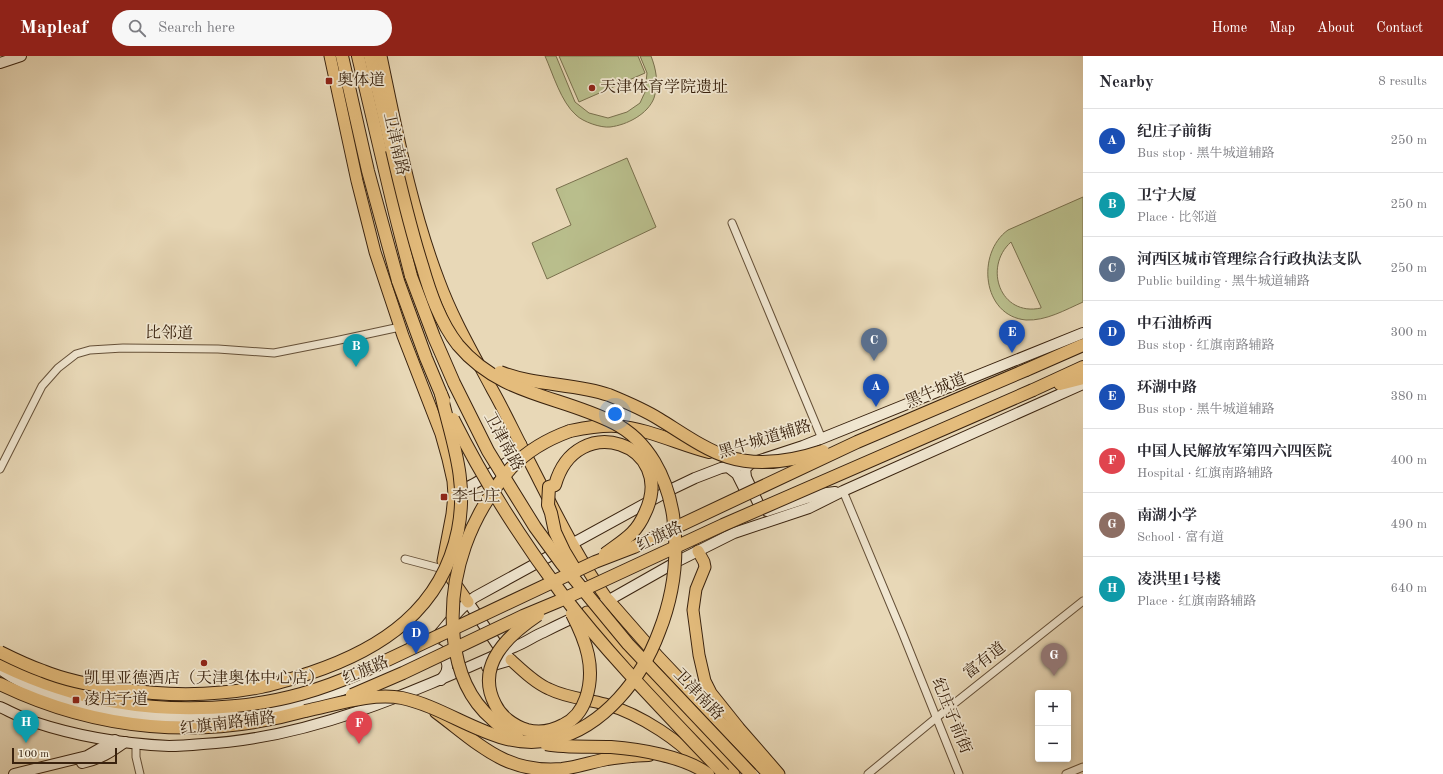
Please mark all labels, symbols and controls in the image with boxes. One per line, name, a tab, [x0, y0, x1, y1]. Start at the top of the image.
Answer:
search box	[112, 10, 392, 46]
icon: search	[126, 17, 148, 39]
text: Mapleaf	[20, 19, 88, 38]
text: Search here	[158, 21, 235, 36]
text: Home	[1212, 21, 1247, 35]
text: Map	[1269, 21, 1295, 35]
text: About	[1317, 21, 1354, 35]
text: Contact	[1376, 21, 1423, 35]
place label: 奥体道	[337, 71, 385, 89]
text: Nearby	[1099, 74, 1154, 91]
text: 8 results	[1378, 75, 1427, 88]
marker: 奥体道	[324, 76, 334, 86]
place label: 天津体育学院遗址	[600, 78, 728, 96]
marker: 天津体育学院遗址	[587, 83, 597, 93]
street label: 卫津南路	[380, 111, 412, 177]
text: 纪庄子前街	[1137, 125, 1212, 140]
text: A	[1107, 134, 1117, 147]
text: 250 m	[1390, 134, 1427, 147]
text: Bus stop · 黑牛城道辅路	[1137, 147, 1275, 160]
text: 卫宁大厦	[1137, 189, 1197, 204]
text: B	[1107, 198, 1117, 211]
text: 250 m	[1390, 198, 1427, 211]
text: Place · 比邻道	[1137, 211, 1217, 224]
text: 河西区城市管理综合行政执法支队	[1137, 253, 1362, 268]
text: C	[1108, 262, 1116, 275]
text: 250 m	[1390, 262, 1427, 275]
text: Public building · 黑牛城道辅路	[1137, 275, 1310, 288]
text: 中石油桥西	[1137, 317, 1212, 332]
pin: E	[999, 320, 1025, 353]
street label: 比邻道	[145, 324, 193, 342]
text: D	[1107, 326, 1117, 339]
text: 300 m	[1390, 326, 1427, 339]
pin: C	[861, 328, 887, 361]
pin: B	[343, 334, 369, 367]
text: Bus stop · 红旗南路辅路	[1137, 339, 1275, 352]
street label: 黑牛城道	[903, 369, 969, 411]
pin: A	[863, 374, 889, 407]
text: 环湖中路	[1137, 381, 1197, 396]
text: E	[1108, 390, 1116, 403]
text: 380 m	[1390, 390, 1427, 403]
text: Bus stop · 黑牛城道辅路	[1137, 403, 1275, 416]
your location	[605, 404, 625, 424]
street label: 卫津南路	[480, 409, 527, 474]
street label: 黑牛城道辅路	[716, 416, 813, 462]
text: 中国人民解放军第四六四医院	[1137, 445, 1332, 460]
text: F	[1108, 454, 1116, 467]
text: 400 m	[1390, 454, 1427, 467]
text: Hospital · 红旗南路辅路	[1137, 467, 1273, 480]
place label: 李七庄	[452, 487, 500, 505]
marker: 李七庄	[439, 492, 449, 502]
text: 南湖小学	[1137, 509, 1197, 524]
street label: 红旗路	[634, 518, 685, 554]
text: G	[1107, 518, 1117, 531]
text: 490 m	[1390, 518, 1427, 531]
text: School · 富有道	[1137, 531, 1224, 544]
text: 凌洪里1号楼	[1137, 573, 1221, 588]
text: H	[1107, 582, 1117, 595]
text: 640 m	[1390, 582, 1427, 595]
text: Place · 红旗南路辅路	[1137, 595, 1256, 608]
pin: D	[403, 621, 429, 654]
street label: 富有道	[960, 638, 1009, 682]
pin: G	[1041, 643, 1067, 676]
street label: 红旗路	[340, 652, 391, 688]
marker: 凯里亚德酒店（天津奥体中心店）	[199, 658, 209, 668]
street label: 卫津南路	[670, 665, 727, 724]
place label: 凯里亚德酒店（天津奥体中心店）	[84, 669, 324, 687]
street label: 纪庄子前街	[929, 675, 975, 756]
place label: 凌庄子道	[84, 690, 148, 708]
map controls	[1035, 690, 1071, 762]
button: +	[1035, 690, 1071, 726]
marker: 凌庄子道	[71, 695, 81, 705]
street label: 红旗南路辅路	[179, 708, 277, 738]
pin: H	[13, 710, 39, 743]
pin: F	[346, 711, 372, 744]
button: −	[1035, 726, 1071, 762]
scale bar	[12, 746, 117, 765]
text: 100 m	[18, 749, 49, 760]

